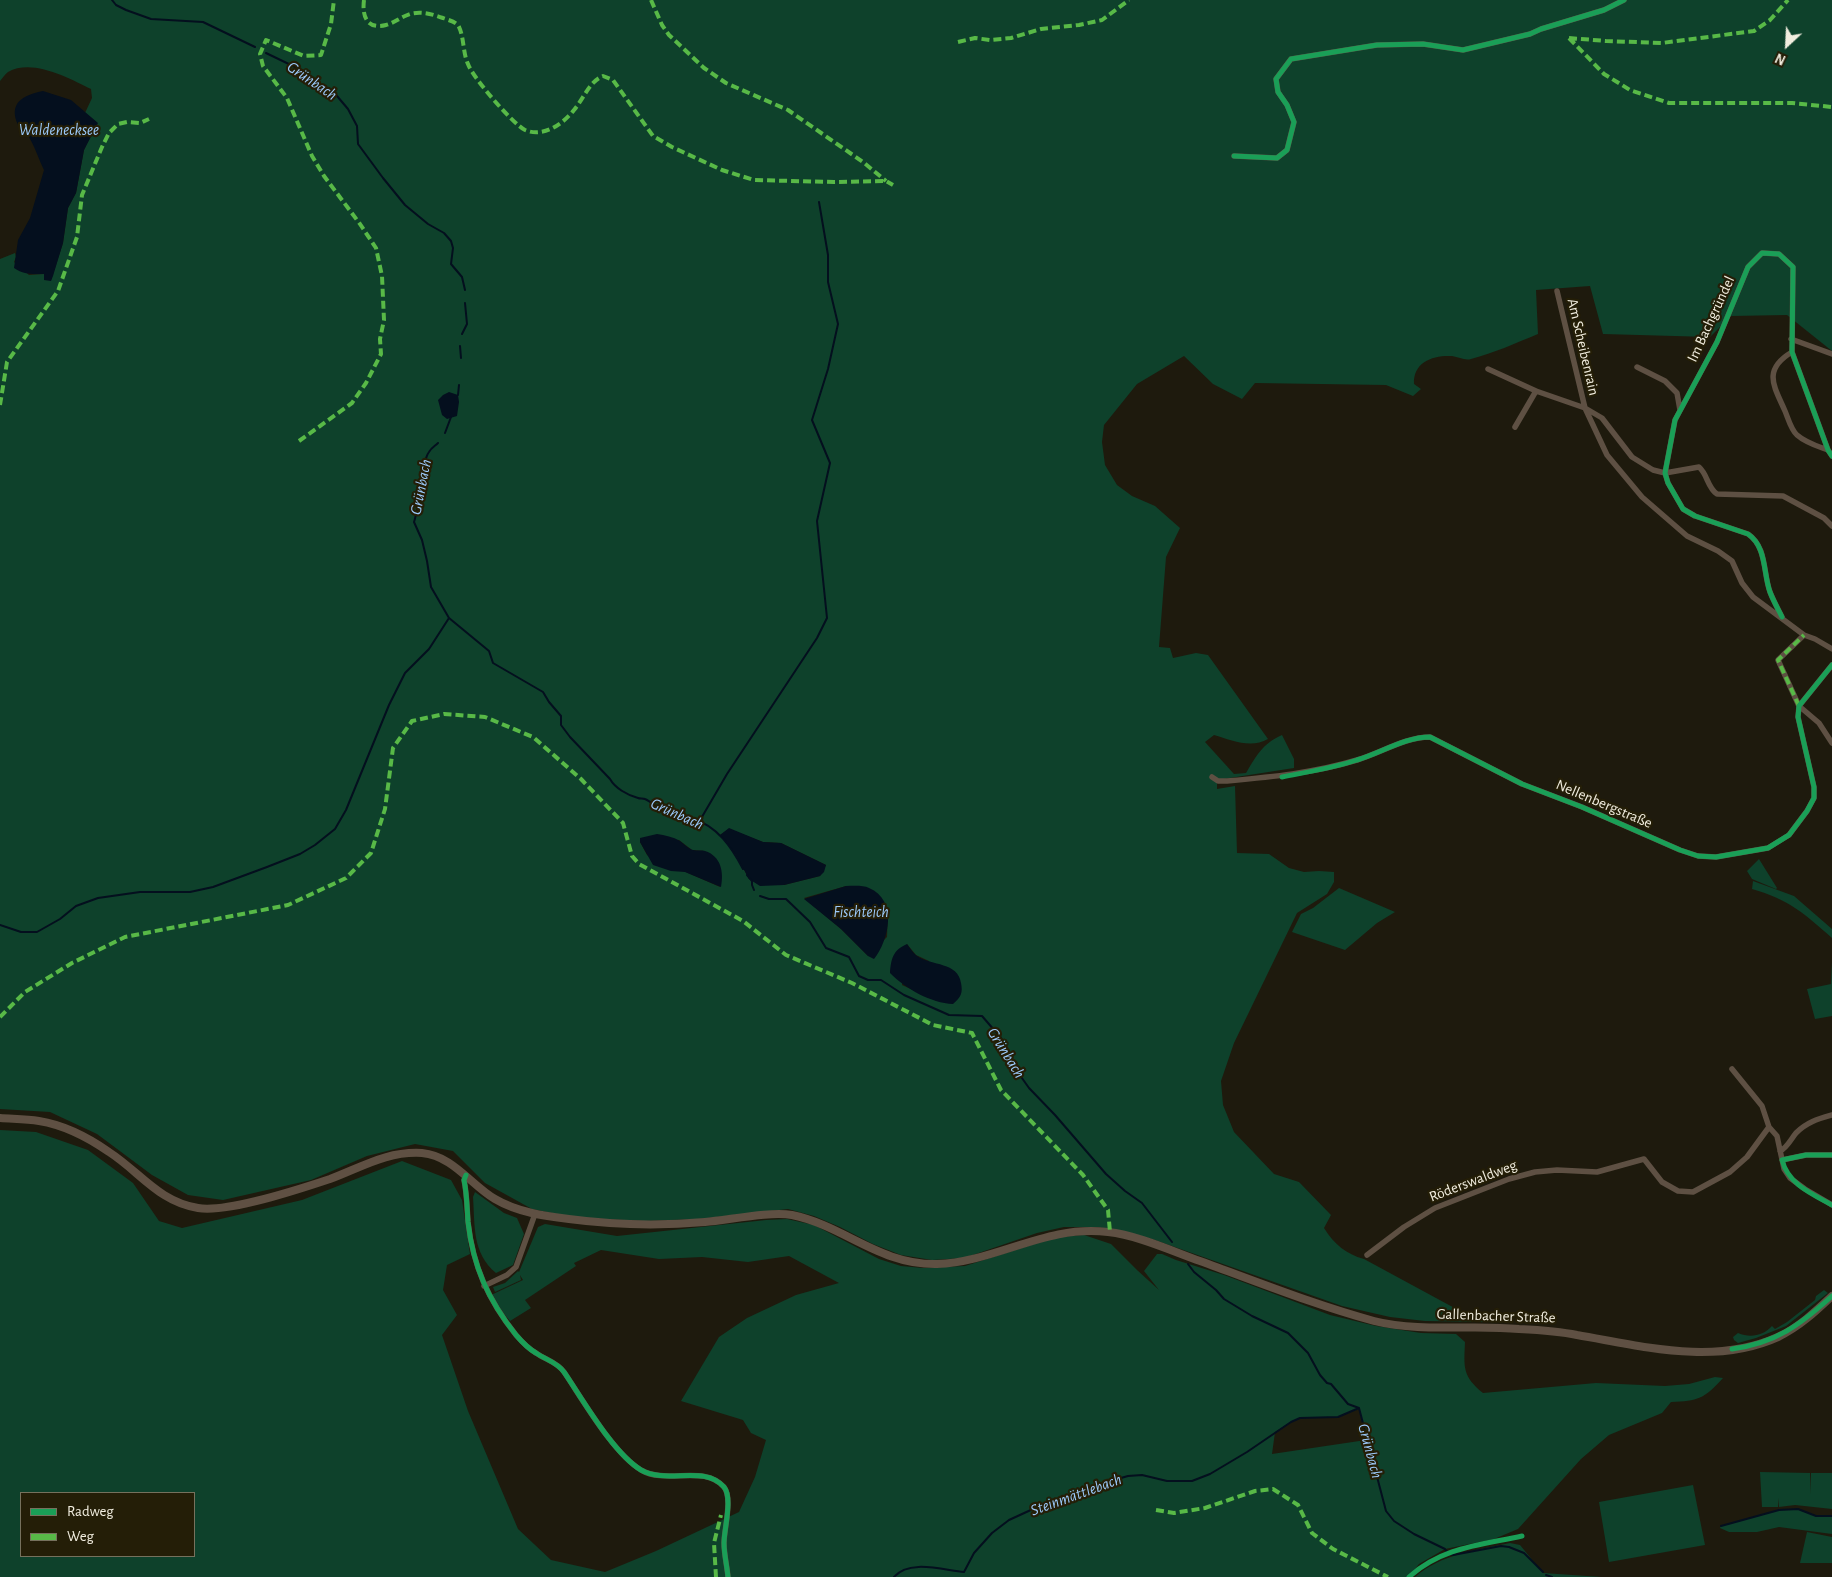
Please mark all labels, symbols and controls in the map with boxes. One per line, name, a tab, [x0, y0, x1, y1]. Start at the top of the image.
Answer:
north arrow	[1762, 20, 1812, 70]
text: N	[1773, 50, 1788, 67]
water label: Grünbach	[283, 57, 341, 105]
water label: Waldenecksee	[19, 120, 99, 140]
street label: Im Bachgründel	[1683, 273, 1739, 365]
street label: Am Scheibenrain	[1563, 297, 1603, 397]
water label: Grünbach	[406, 458, 436, 516]
street label: Nellenbergstraße	[1553, 776, 1655, 832]
water label: Grünbach	[647, 794, 707, 834]
water label: Fischteich	[833, 902, 889, 922]
water label: Grünbach	[983, 1024, 1029, 1082]
street label: Röderswaldweg	[1427, 1156, 1519, 1206]
street label: Gallenbacher Straße	[1436, 1305, 1556, 1327]
water label: Grünbach	[1353, 1421, 1387, 1481]
water label: Steinmättlebach	[1028, 1470, 1124, 1520]
legend	[20, 1492, 195, 1557]
text: Radweg	[67, 1504, 114, 1519]
text: Weg	[67, 1529, 94, 1544]

